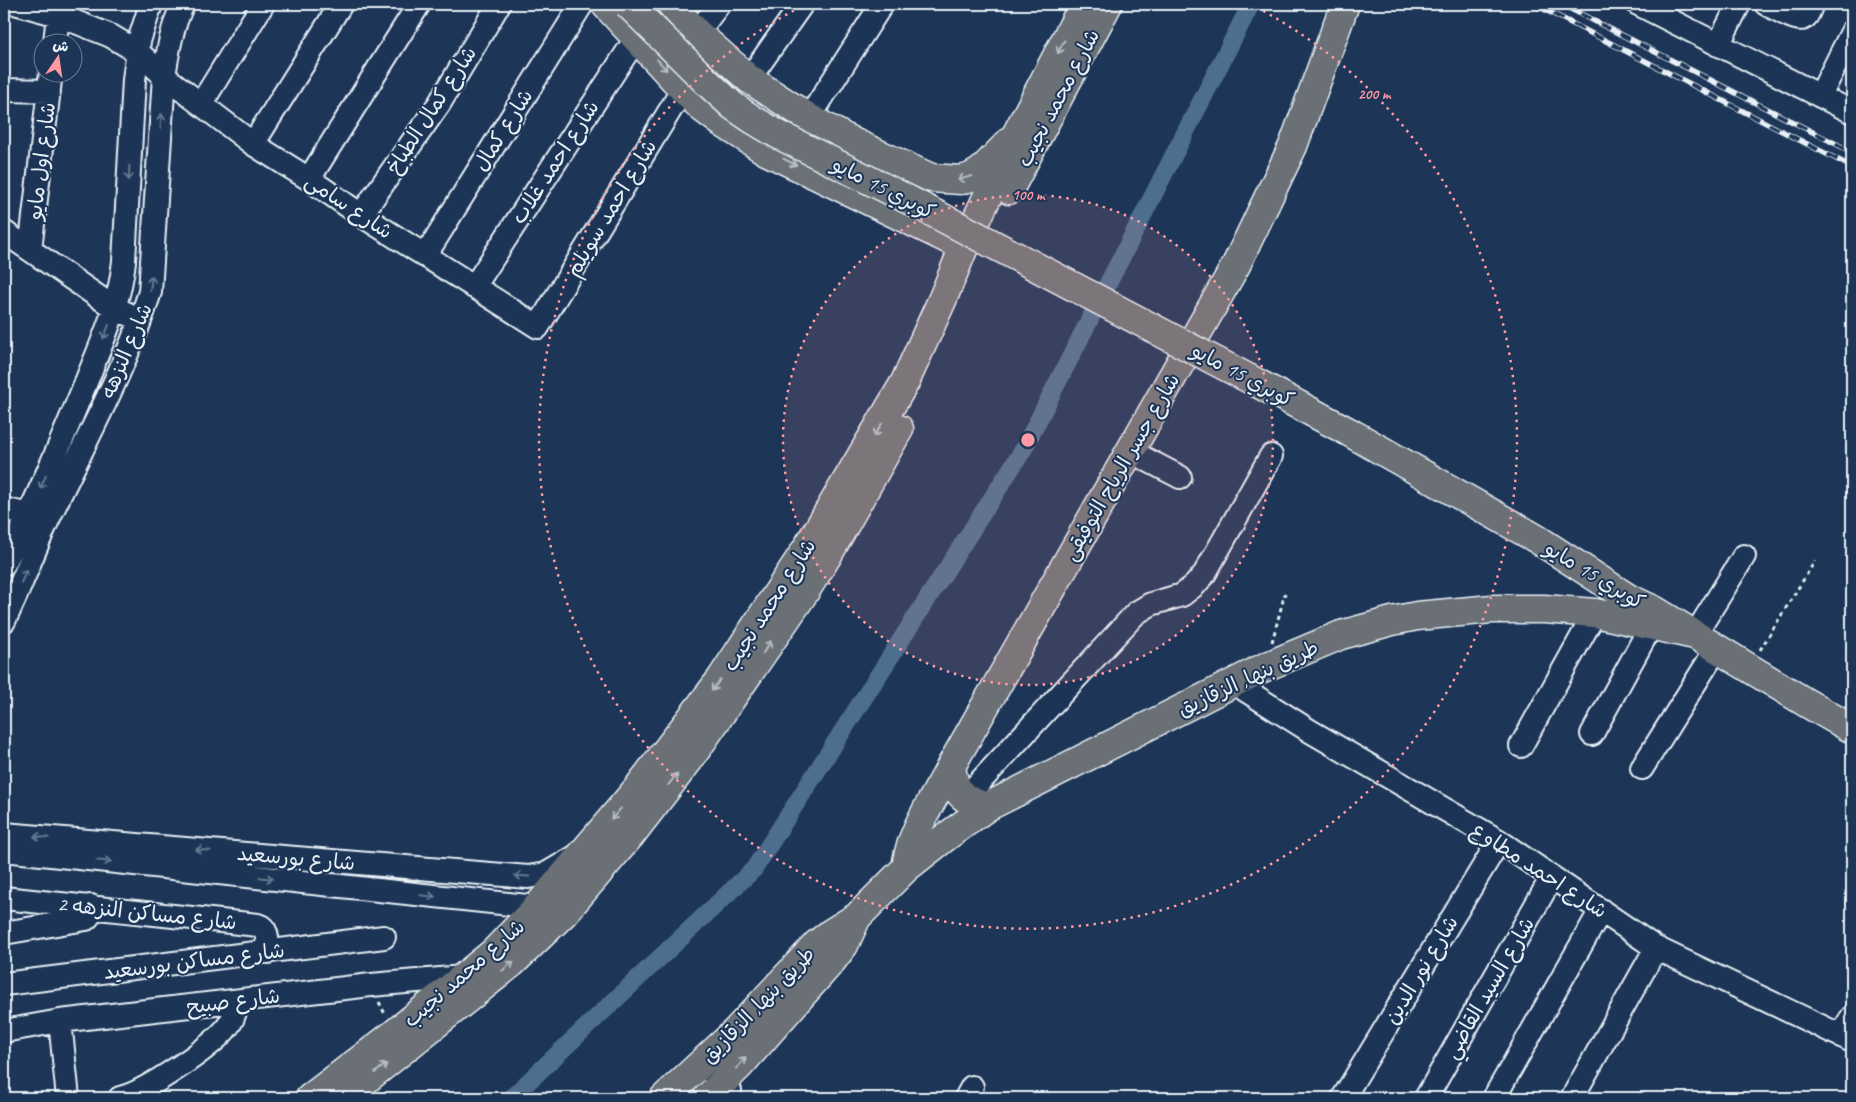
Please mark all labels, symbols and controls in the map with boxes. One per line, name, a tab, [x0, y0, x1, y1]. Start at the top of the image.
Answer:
street label: شارع محمد نجيب	[1011, 25, 1107, 172]
north arrow	[32, 32, 82, 82]
text: ش	[51, 36, 70, 56]
one-way arrow	[1056, 39, 1065, 54]
street label: شارع كمال الطباخ	[380, 41, 484, 180]
one-way arrow	[656, 59, 668, 72]
street label: شارع كمال	[468, 84, 540, 177]
text: 200 m	[1358, 85, 1392, 104]
street label: شارع احمد غلاب	[505, 95, 606, 230]
street label: شارع اول مايو	[21, 101, 63, 224]
one-way arrow	[157, 113, 166, 129]
street label: شارع احمد سويلم	[560, 135, 665, 283]
street label: كوبري 15 مايو	[825, 150, 940, 227]
one-way arrow	[782, 158, 797, 167]
one-way arrow	[124, 164, 133, 180]
street label: شارع سامى	[299, 167, 398, 246]
one-way arrow	[957, 174, 973, 183]
text: 100 m	[1012, 186, 1046, 205]
one-way arrow	[146, 276, 156, 292]
street label: شارع النزهه	[94, 299, 160, 404]
one-way arrow	[101, 324, 110, 339]
street label: كوبري 15 مايو	[1185, 336, 1299, 415]
street label: شارع جسر الرياح التوفيقى	[1057, 369, 1187, 566]
one-way arrow	[872, 422, 882, 436]
centre of rings	[1019, 431, 1037, 449]
one-way arrow	[37, 474, 47, 489]
street label: شارع محمد نجيب	[717, 534, 823, 677]
street label: كوبري 15 مايو	[1538, 534, 1650, 617]
one-way arrow	[19, 569, 29, 584]
street label: طريق بنها, الزقازيق	[1173, 634, 1323, 722]
one-way arrow	[762, 640, 773, 654]
one-way arrow	[711, 678, 721, 692]
one-way arrow	[668, 773, 679, 786]
one-way arrow	[611, 807, 622, 820]
street label: شارع احمد مطاوع	[1465, 816, 1612, 926]
one-way arrow	[33, 832, 49, 842]
street label: شارع بورسعيد	[236, 840, 356, 878]
one-way arrow	[195, 846, 211, 855]
one-way arrow	[96, 856, 112, 865]
one-way arrow	[514, 871, 530, 881]
one-way arrow	[258, 873, 274, 883]
street label: شارع مساكن النزهه 2	[56, 891, 238, 937]
one-way arrow	[419, 891, 435, 900]
street label: شارع نور الدين	[1378, 911, 1465, 1030]
street label: شارع محمد نجيب	[398, 913, 531, 1034]
street label: شارع السيد القاضي	[1438, 913, 1545, 1066]
street label: شارع مساكن بورسعيد	[102, 937, 286, 987]
street label: طريق بنها, الزقازيق	[696, 941, 820, 1069]
one-way arrow	[501, 960, 514, 972]
street label: شارع صبيح	[185, 982, 282, 1022]
one-way arrow	[735, 1057, 747, 1070]
one-way arrow	[374, 1062, 387, 1073]

